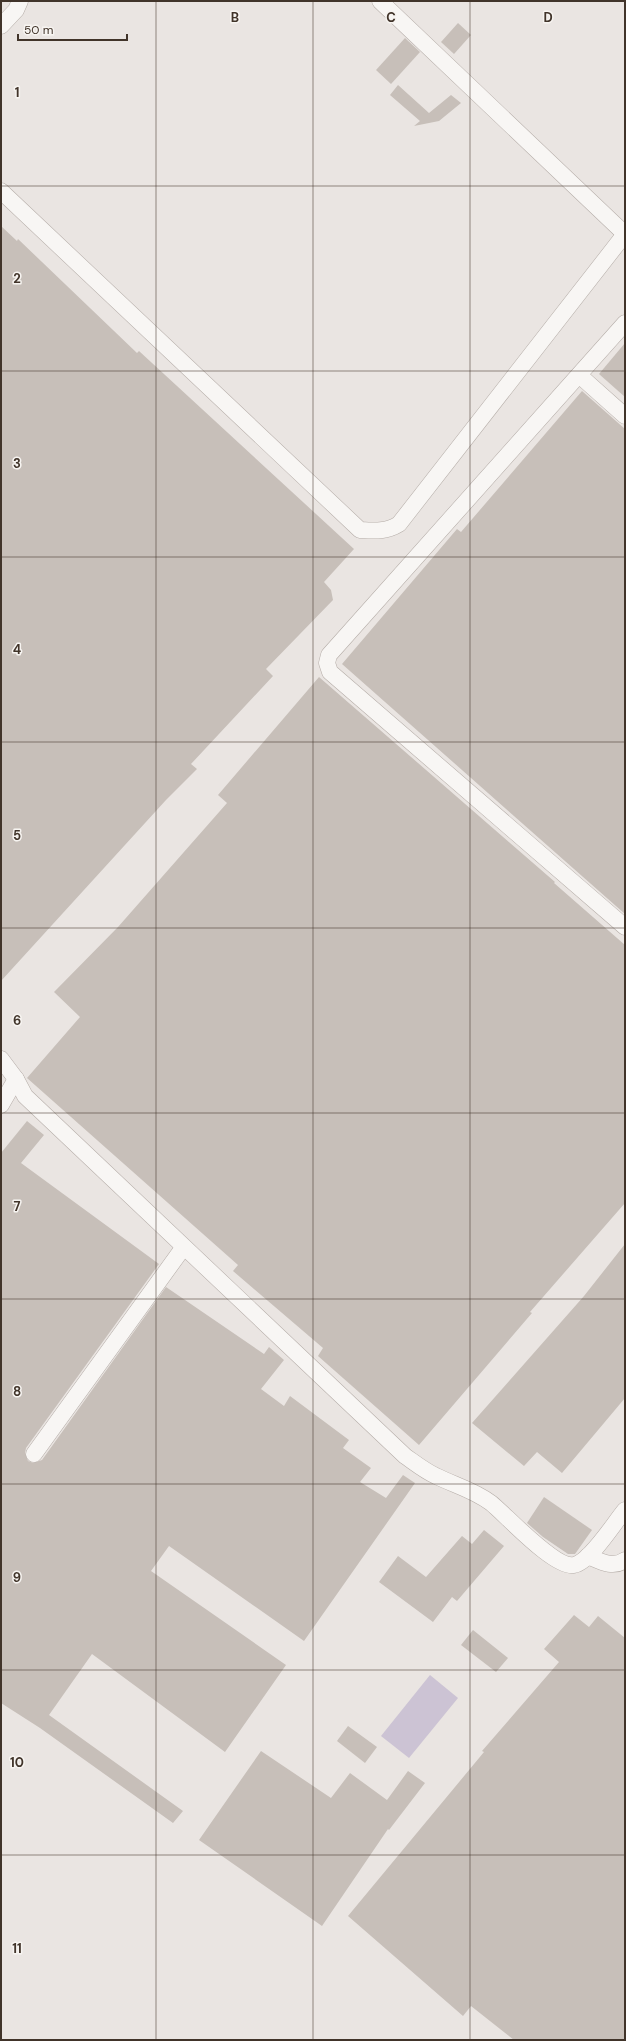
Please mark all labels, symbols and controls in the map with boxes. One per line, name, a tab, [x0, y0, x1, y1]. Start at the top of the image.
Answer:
text: B	[231, 9, 239, 26]
text: C	[386, 9, 396, 26]
text: D	[543, 9, 553, 26]
scale bar	[18, 16, 127, 42]
text: 50 m	[24, 22, 53, 38]
text: 1	[15, 84, 19, 101]
text: 2	[13, 270, 21, 287]
text: 3	[13, 455, 21, 472]
text: 4	[13, 641, 21, 658]
text: 5	[13, 827, 21, 844]
text: 6	[13, 1012, 21, 1029]
text: 7	[14, 1198, 21, 1215]
text: 8	[13, 1383, 21, 1400]
text: 9	[13, 1569, 21, 1586]
text: 10	[10, 1754, 24, 1771]
text: 11	[12, 1940, 22, 1957]

